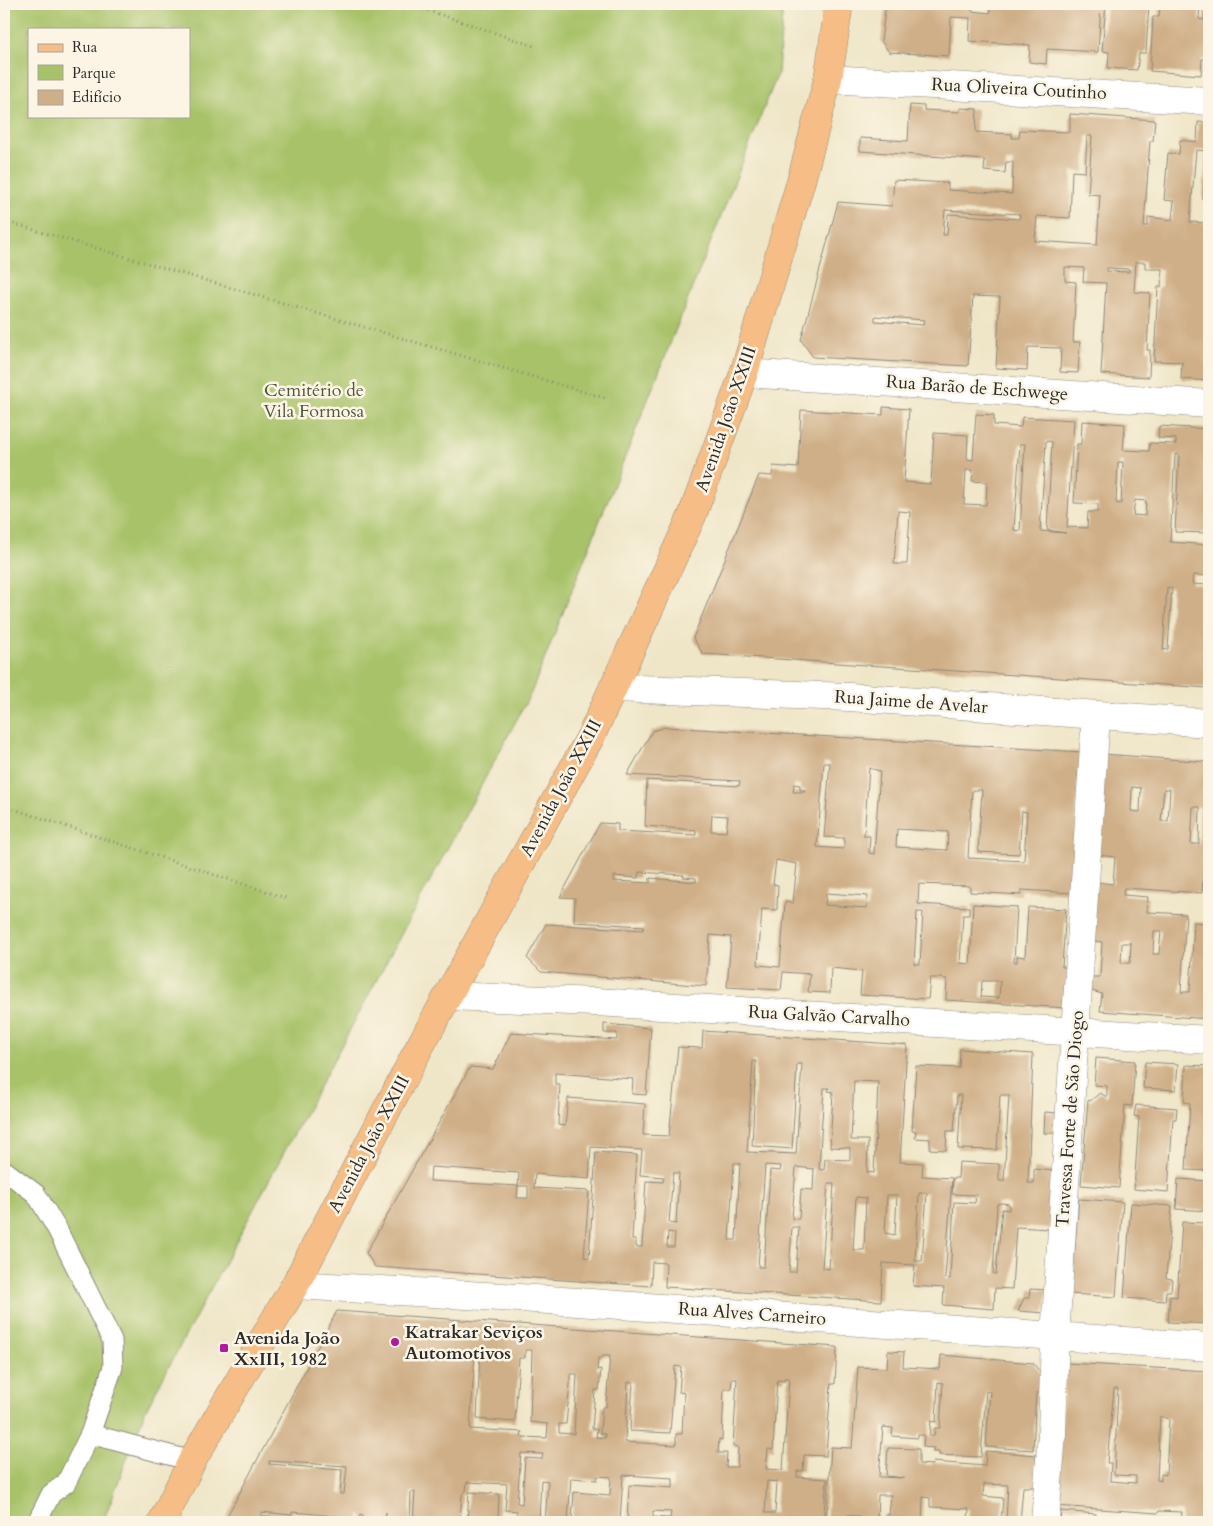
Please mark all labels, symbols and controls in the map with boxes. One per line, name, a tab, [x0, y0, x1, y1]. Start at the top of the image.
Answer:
legend	[28, 28, 190, 118]
text: Rua	[72, 37, 98, 57]
text: Parque	[72, 63, 116, 83]
street label: Rua Oliveira Coutinho	[931, 72, 1108, 106]
text: Edifício	[72, 87, 121, 107]
street label: Avenida João XXIII	[689, 343, 763, 495]
street label: Rua Barão de Eschwege	[885, 369, 1069, 407]
park label: Cemitério de Vila Formosa	[264, 378, 365, 424]
street label: Rua Jaime de Avelar	[833, 684, 989, 720]
street label: Avenida João XXIII	[514, 715, 608, 861]
street label: Rua Galvão Carvalho	[747, 999, 911, 1033]
street label: Travessa Forte de São Diogo	[1050, 1009, 1090, 1229]
street label: Avenida João XXIII	[322, 1071, 416, 1217]
street label: Rua Alves Carneiro	[677, 1296, 827, 1332]
place label: Katrakar Seviços Automotivos	[405, 1320, 543, 1366]
place label: Avenida João XxIII, 1982	[234, 1326, 340, 1372]
marker: Katrakar Seviços Automotivos	[389, 1336, 401, 1348]
marker: Avenida João XxIII, 1982	[218, 1342, 230, 1354]

